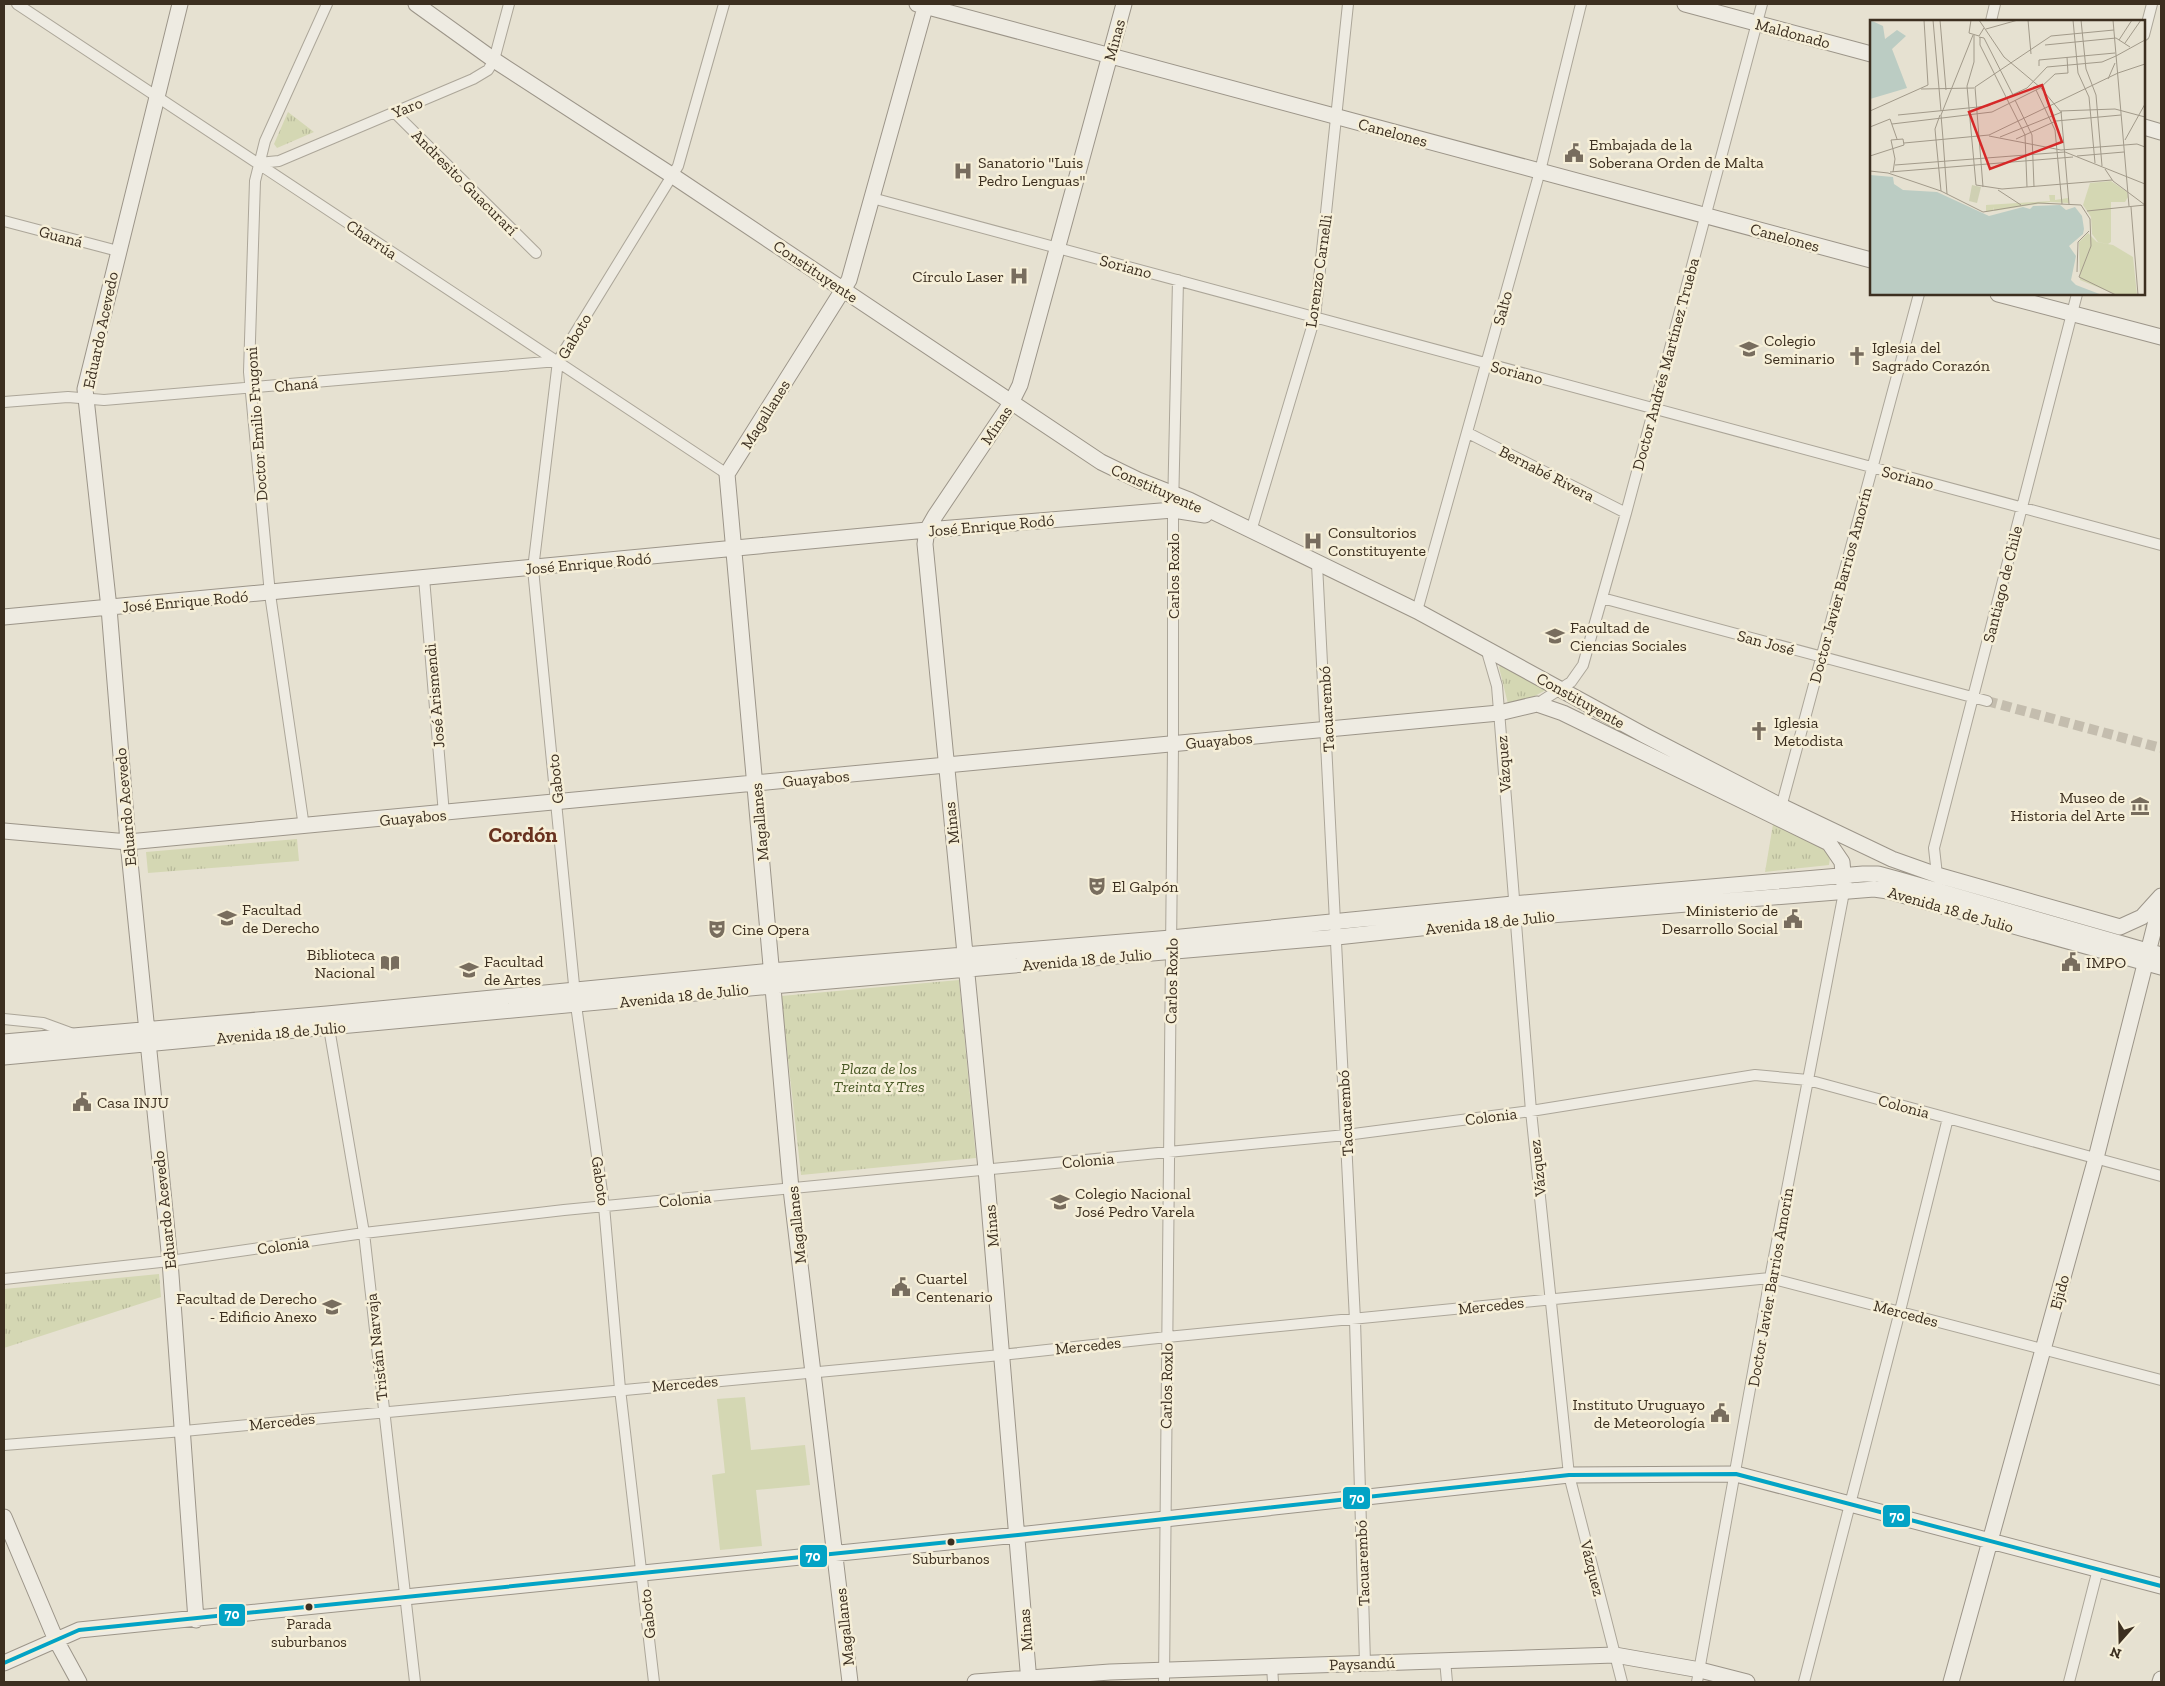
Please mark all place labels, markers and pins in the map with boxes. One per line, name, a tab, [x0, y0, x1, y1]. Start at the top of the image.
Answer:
place label: Embajada de la Soberana Orden de Malta	[1589, 135, 1764, 172]
public building icon: Embajada de la Soberana Orden de Malta	[1563, 142, 1585, 164]
place label: Sanatorio "Luis Pedro Lenguas"	[978, 153, 1086, 190]
hospital icon: Sanatorio "Luis Pedro Lenguas"	[952, 160, 974, 182]
hospital icon: Círculo Laser	[1008, 265, 1030, 287]
place label: Círculo Laser	[912, 267, 1004, 286]
place label: Colegio Seminario	[1764, 331, 1835, 368]
school or university icon: Colegio Seminario	[1738, 338, 1760, 360]
place label: Iglesia del Sagrado Corazón	[1872, 338, 1991, 375]
church icon: Iglesia del Sagrado Corazón	[1846, 345, 1868, 367]
place label: Consultorios Constituyente	[1328, 523, 1426, 560]
hospital icon: Consultorios Constituyente	[1302, 530, 1324, 552]
place label: Facultad de Ciencias Sociales	[1570, 618, 1687, 655]
school or university icon: Facultad de Ciencias Sociales	[1544, 625, 1566, 647]
place label: Iglesia Metodista	[1774, 713, 1844, 750]
church icon: Iglesia Metodista	[1748, 720, 1770, 742]
place label: Museo de Historia del Arte	[2010, 788, 2125, 825]
museum icon: Museo de Historia del Arte	[2129, 795, 2151, 817]
theatre icon: El Galpón	[1086, 875, 1108, 897]
place label: El Galpón	[1112, 877, 1179, 896]
place label: Facultad de Derecho	[242, 900, 320, 937]
place label: Ministerio de Desarrollo Social	[1662, 901, 1778, 938]
school or university icon: Facultad de Derecho	[216, 907, 238, 929]
public building icon: Ministerio de Desarrollo Social	[1782, 908, 1804, 930]
theatre icon: Cine Opera	[706, 918, 728, 940]
place label: Cine Opera	[732, 920, 810, 939]
place label: Biblioteca Nacional	[307, 945, 375, 982]
public building icon: IMPO	[2060, 951, 2082, 973]
library icon: Biblioteca Nacional	[379, 952, 401, 974]
place label: Facultad de Artes	[484, 952, 544, 989]
place label: IMPO	[2086, 953, 2126, 972]
school or university icon: Facultad de Artes	[458, 959, 480, 981]
public building icon: Casa INJU	[71, 1091, 93, 1113]
place label: Casa INJU	[97, 1093, 169, 1112]
place label: Colegio Nacional José Pedro Varela	[1075, 1184, 1195, 1221]
school or university icon: Colegio Nacional José Pedro Varela	[1049, 1191, 1071, 1213]
place label: Cuartel Centenario	[916, 1269, 993, 1306]
public building icon: Cuartel Centenario	[890, 1276, 912, 1298]
place label: Facultad de Derecho - Edificio Anexo	[176, 1289, 317, 1326]
school or university icon: Facultad de Derecho - Edificio Anexo	[321, 1296, 343, 1318]
place label: Instituto Uruguayo de Meteorología	[1572, 1395, 1705, 1432]
public building icon: Instituto Uruguayo de Meteorología	[1709, 1402, 1731, 1424]
marker: Suburbanos	[946, 1537, 956, 1547]
place label: Suburbanos	[912, 1550, 990, 1568]
marker: Parada suburbanos	[304, 1602, 314, 1612]
place label: Parada suburbanos	[271, 1615, 347, 1651]

